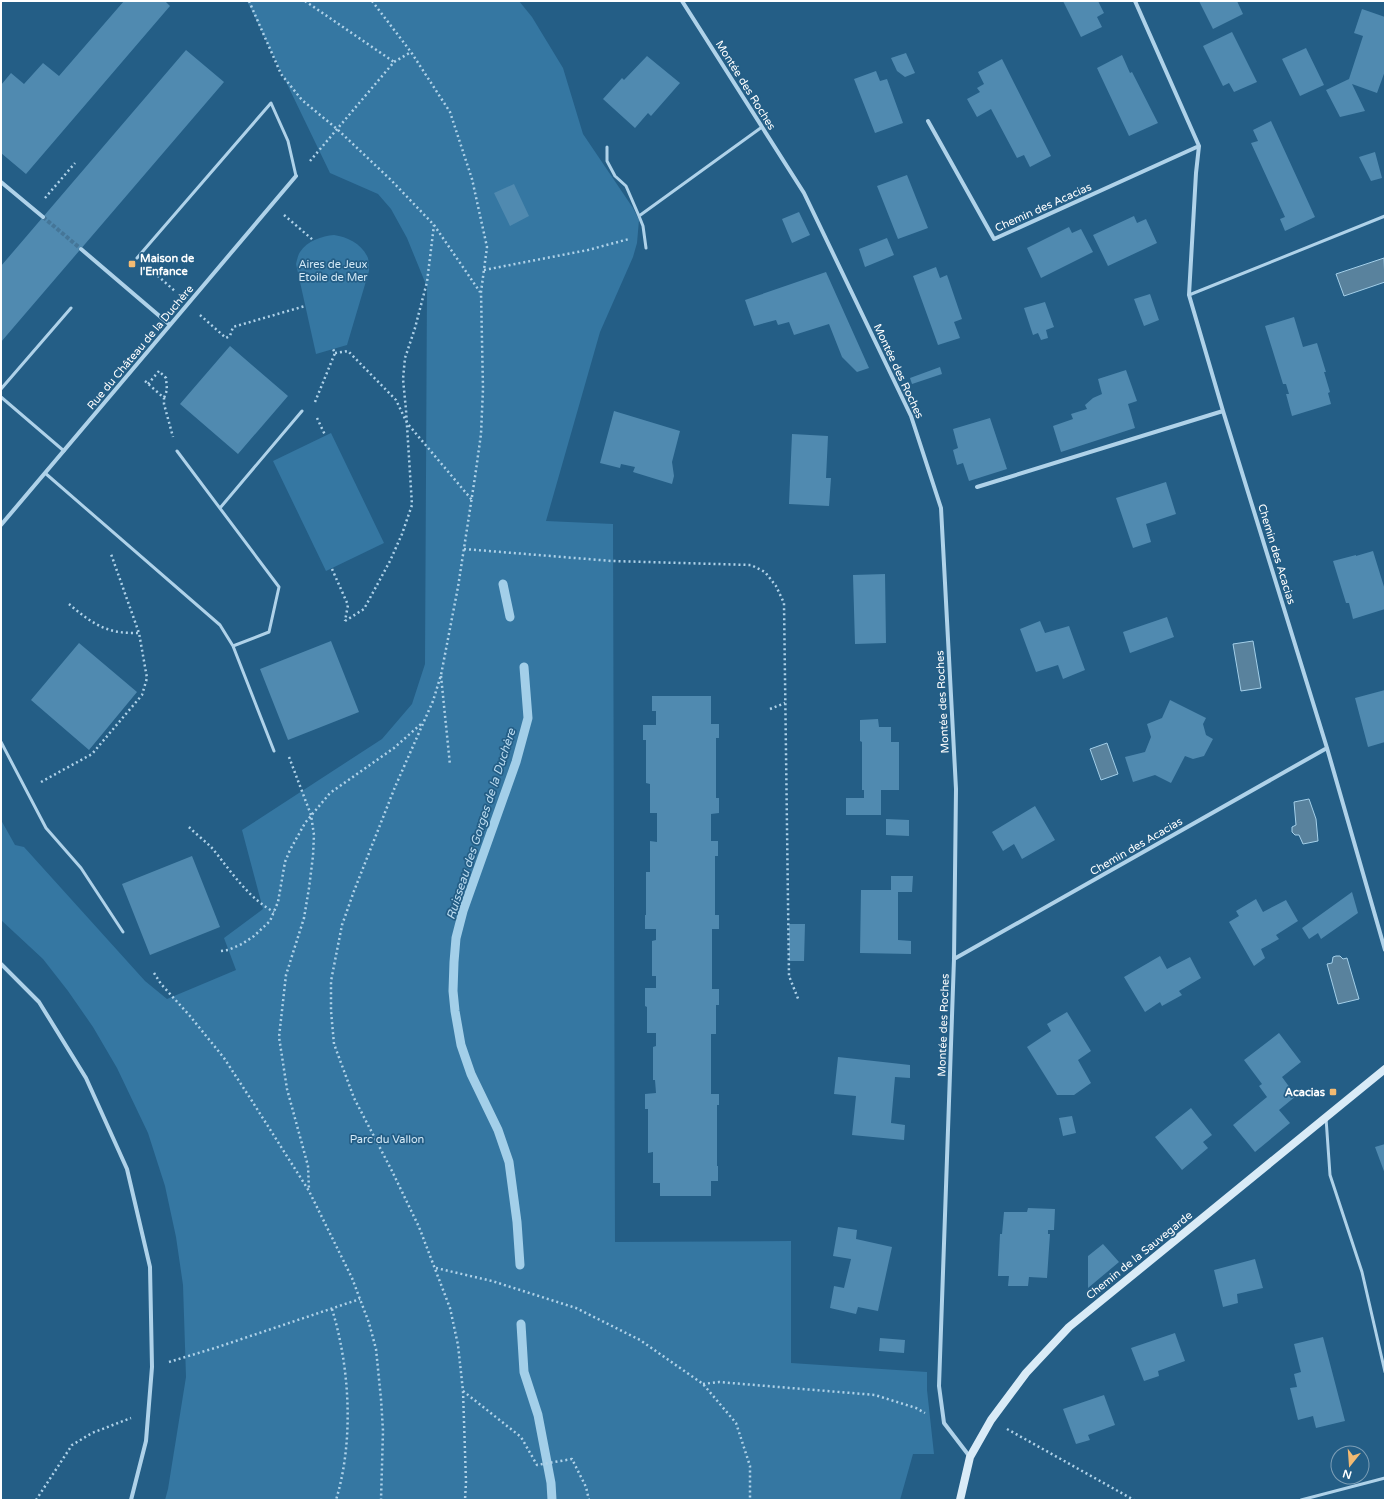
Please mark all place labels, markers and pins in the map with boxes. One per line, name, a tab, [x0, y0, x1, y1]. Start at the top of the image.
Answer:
place label: Maison de l'Enfance	[140, 252, 195, 278]
marker: Maison de l'Enfance	[127, 259, 137, 269]
place label: Acacias	[1285, 1086, 1326, 1099]
marker: Acacias	[1328, 1087, 1338, 1097]

